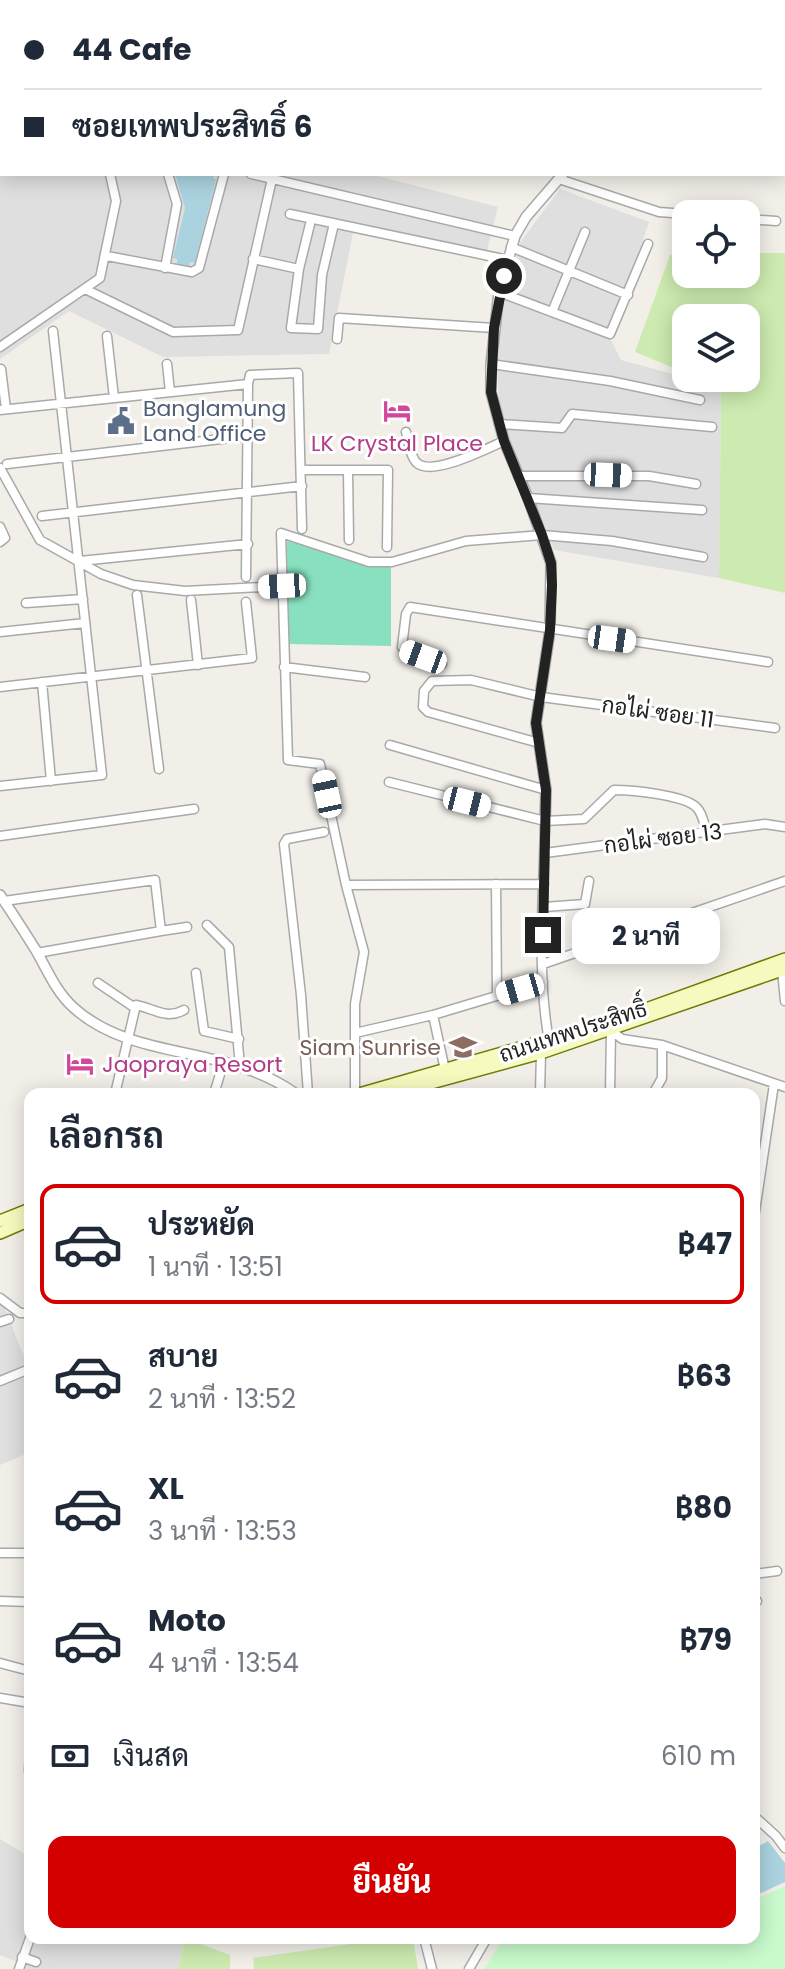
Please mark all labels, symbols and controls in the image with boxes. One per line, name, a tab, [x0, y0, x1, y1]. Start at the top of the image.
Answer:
text: 44 Cafe	[72, 28, 192, 71]
text: ซอยเทพประสิทธิ์ 6	[72, 105, 313, 148]
map controls	[672, 200, 760, 392]
button: locate	[672, 200, 760, 288]
route start	[486, 258, 522, 294]
button: layers	[672, 304, 760, 392]
place label: Banglamung Land Office	[143, 393, 286, 449]
hotel icon: LK Crystal Place	[382, 396, 412, 426]
public building icon: Banglamung Land Office	[106, 406, 136, 436]
place label: LK Crystal Place	[311, 428, 483, 459]
car	[584, 462, 632, 488]
car	[257, 573, 307, 599]
car	[587, 624, 637, 654]
car	[396, 638, 450, 676]
street label: กอไผ่ ซอย 11	[600, 689, 716, 736]
car	[310, 768, 344, 820]
car	[441, 785, 493, 819]
street label: กอไผ่ ซอย 13	[602, 816, 724, 861]
callout: 2 นาที	[571, 907, 719, 963]
route end	[525, 917, 561, 953]
text: 2 นาที	[612, 918, 680, 954]
car	[494, 971, 546, 1007]
street label: ถนนเทพประสิทธิ์	[494, 989, 651, 1070]
place label: Siam Sunrise	[299, 1032, 441, 1063]
school or university icon: Siam Sunrise	[448, 1032, 478, 1062]
hotel icon: Jaopraya Resort	[65, 1049, 95, 1079]
place label: Jaopraya Resort	[102, 1049, 283, 1080]
text: เลือกรถ	[48, 1110, 164, 1161]
text: ประหยัด	[148, 1203, 255, 1246]
icon: car	[52, 1208, 124, 1280]
text: ฿47	[678, 1222, 732, 1265]
text: 1 นาที · 13:51	[148, 1249, 283, 1285]
text: สบาย	[148, 1335, 218, 1378]
icon: car	[52, 1340, 124, 1412]
text: ฿63	[677, 1354, 732, 1397]
text: 2 นาที · 13:52	[148, 1381, 296, 1417]
text: XL	[148, 1467, 184, 1510]
icon: car	[52, 1472, 124, 1544]
text: ฿80	[675, 1486, 732, 1529]
text: 3 นาที · 13:53	[148, 1513, 297, 1549]
text: Moto	[148, 1599, 226, 1642]
icon: car	[52, 1604, 124, 1676]
text: ฿79	[679, 1618, 732, 1661]
text: 4 นาที · 13:54	[148, 1645, 299, 1681]
icon: cash	[48, 1734, 92, 1778]
text: เงินสด	[112, 1734, 189, 1777]
text: 610 m	[661, 1738, 736, 1774]
button: ยืนยัน	[48, 1836, 736, 1928]

